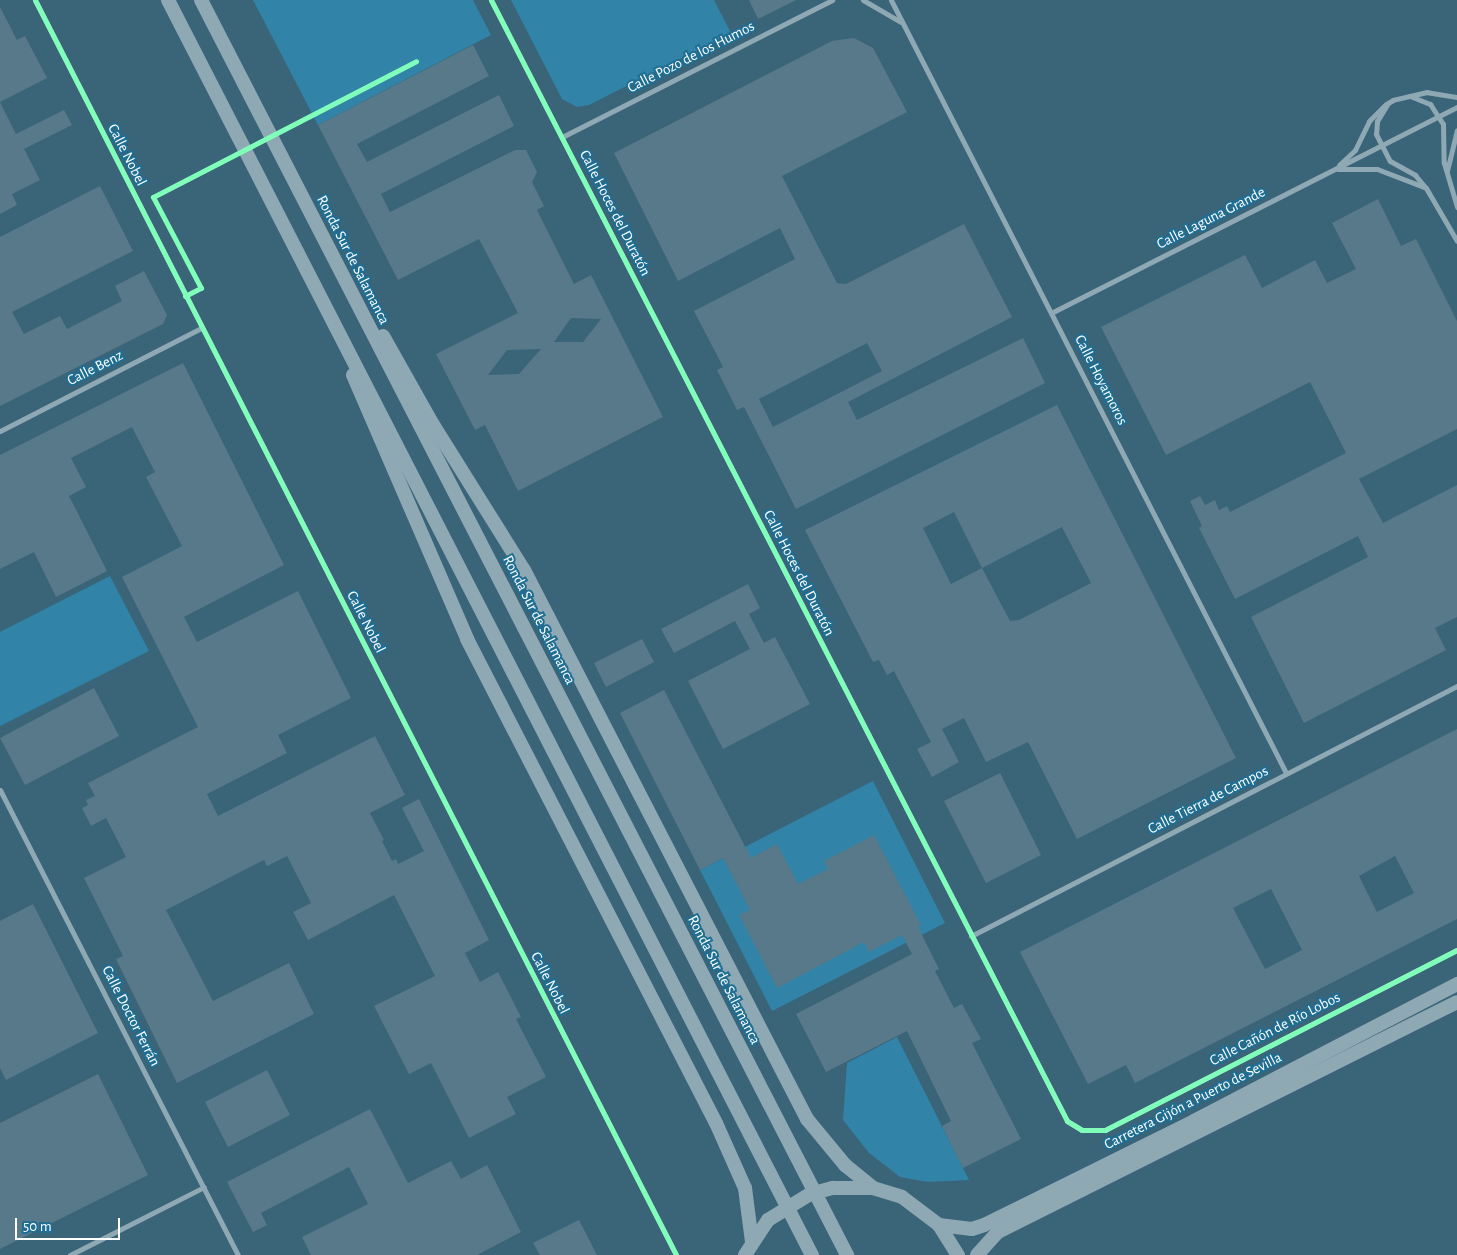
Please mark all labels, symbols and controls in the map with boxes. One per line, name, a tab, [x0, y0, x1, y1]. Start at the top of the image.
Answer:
street label: Calle Pozo de los Humos	[624, 17, 758, 97]
street label: Calle Nobel	[104, 121, 150, 189]
street label: Calle Hoces del Duratón	[575, 147, 655, 279]
street label: Calle Laguna Grande	[1154, 183, 1268, 253]
street label: Ronda Sur de Salamanca	[313, 193, 393, 327]
street label: Calle Hoyamoros	[1071, 332, 1131, 428]
street label: Calle Benz	[64, 346, 126, 390]
street label: Calle Hoces del Duratón	[759, 507, 839, 639]
street label: Ronda Sur de Salamanca	[499, 553, 579, 687]
street label: Calle Nobel	[343, 588, 389, 656]
street label: Calle Tierra de Campos	[1145, 762, 1271, 838]
street label: Ronda Sur de Salamanca	[684, 913, 764, 1047]
street label: Calle Nobel	[527, 949, 573, 1017]
street label: Calle Doctor Ferrán	[98, 963, 164, 1069]
street label: Calle Cañón de Río Lobos	[1207, 988, 1343, 1070]
street label: Carretera Gijón a Puerto de Sevilla	[1101, 1048, 1285, 1154]
scale bar	[18, 1208, 122, 1240]
text: 50 m	[23, 1219, 52, 1234]

